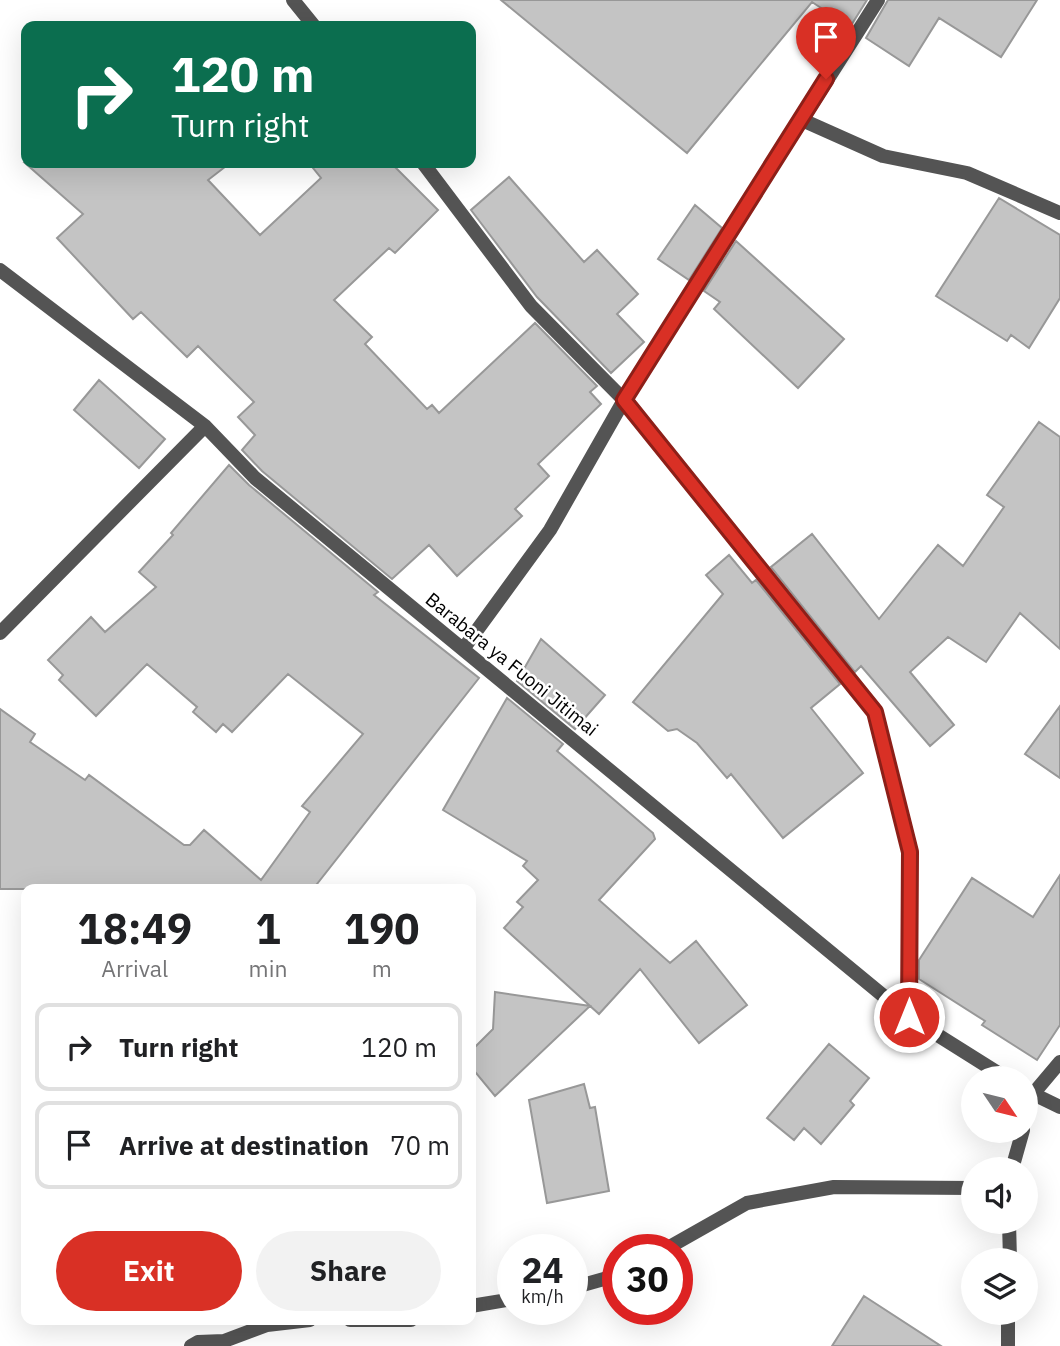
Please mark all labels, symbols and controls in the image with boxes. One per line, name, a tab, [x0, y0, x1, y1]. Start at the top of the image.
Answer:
pin	[796, 7, 856, 79]
icon: arrive	[807, 18, 845, 56]
text: 120 m	[171, 42, 315, 105]
icon: right	[56, 49, 147, 140]
text: Turn right	[171, 104, 309, 146]
street label: Barabara ya Fuoni Jitimai	[421, 587, 603, 741]
text: 18:49	[77, 901, 192, 956]
text: 1	[255, 901, 281, 956]
text: 190	[344, 901, 420, 956]
text: Arrival	[101, 953, 168, 983]
text: min	[249, 953, 287, 983]
text: m	[372, 953, 392, 983]
position arrow	[872, 980, 946, 1054]
icon: right	[60, 1028, 98, 1066]
text: Turn right	[119, 1030, 238, 1064]
text: 120 m	[361, 1030, 437, 1064]
north arrow	[961, 1066, 1038, 1143]
map controls	[961, 1066, 1038, 1325]
icon: arrive	[60, 1126, 98, 1164]
text: Arrive at destination	[119, 1128, 369, 1162]
text: 70 m	[390, 1128, 450, 1162]
button: sound	[961, 1157, 1038, 1234]
button: Exit	[56, 1231, 242, 1311]
button: Share	[256, 1231, 441, 1311]
speed limit sign: 30	[602, 1234, 693, 1325]
text: 24	[521, 1247, 564, 1293]
button: layers	[961, 1248, 1038, 1325]
text: km/h	[521, 1285, 564, 1308]

